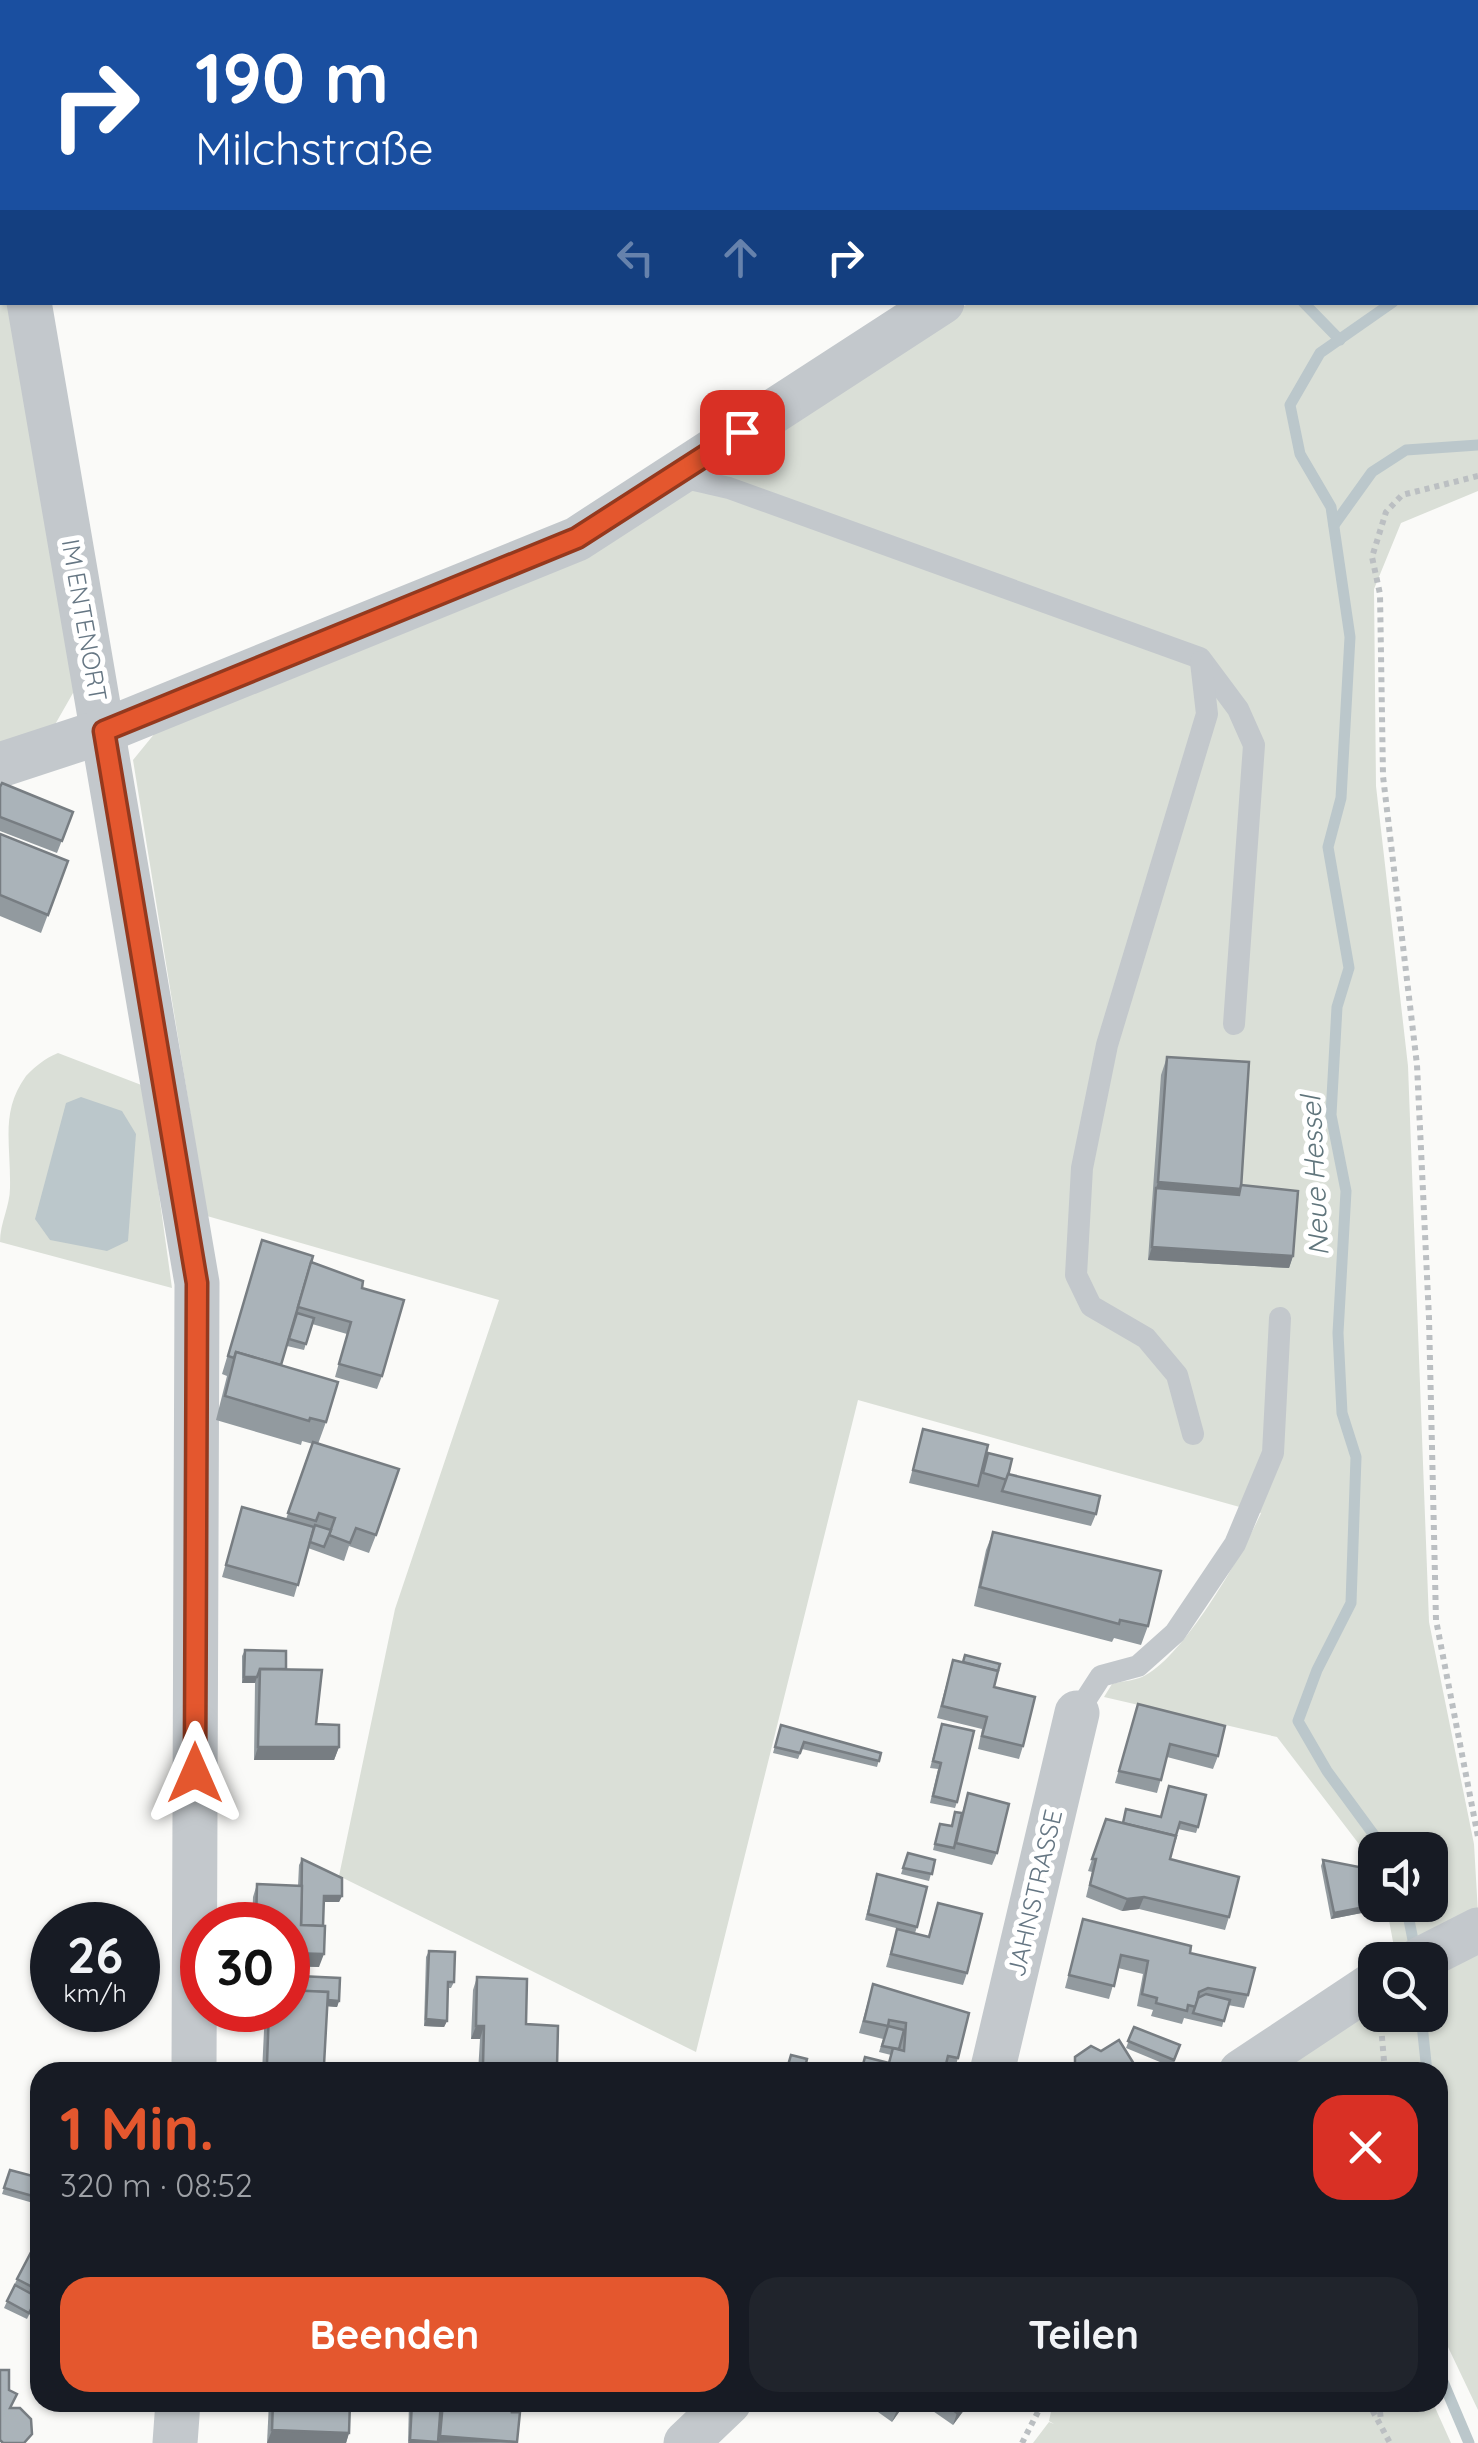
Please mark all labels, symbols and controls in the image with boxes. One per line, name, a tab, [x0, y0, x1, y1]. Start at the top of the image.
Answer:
text: 190 m	[195, 33, 389, 121]
icon: right	[30, 40, 160, 170]
text: Milchstraße	[195, 120, 434, 176]
icon: left	[608, 230, 663, 285]
icon: ahead	[713, 230, 768, 285]
icon: right	[818, 230, 873, 285]
pin	[700, 390, 785, 475]
icon: arrive	[715, 405, 770, 460]
street label: IM ENTENORT	[55, 536, 115, 704]
water label: Neue Hessel	[1292, 1092, 1336, 1257]
position arrow	[143, 1721, 247, 1825]
street label: JAHNSTRASSE	[1000, 1806, 1068, 1980]
map controls	[1358, 1832, 1448, 2032]
button: sound	[1358, 1832, 1448, 1922]
speed limit sign: 30	[180, 1902, 310, 2032]
text: 26	[67, 1923, 123, 1986]
button: search	[1358, 1942, 1448, 2032]
text: km/h	[63, 1977, 127, 2008]
text: 1 Min.	[60, 2090, 214, 2165]
button: close	[1313, 2095, 1418, 2200]
text: 320 m · 08:52	[60, 2165, 253, 2205]
button: Beenden	[60, 2277, 729, 2392]
button: Teilen	[749, 2277, 1418, 2392]

